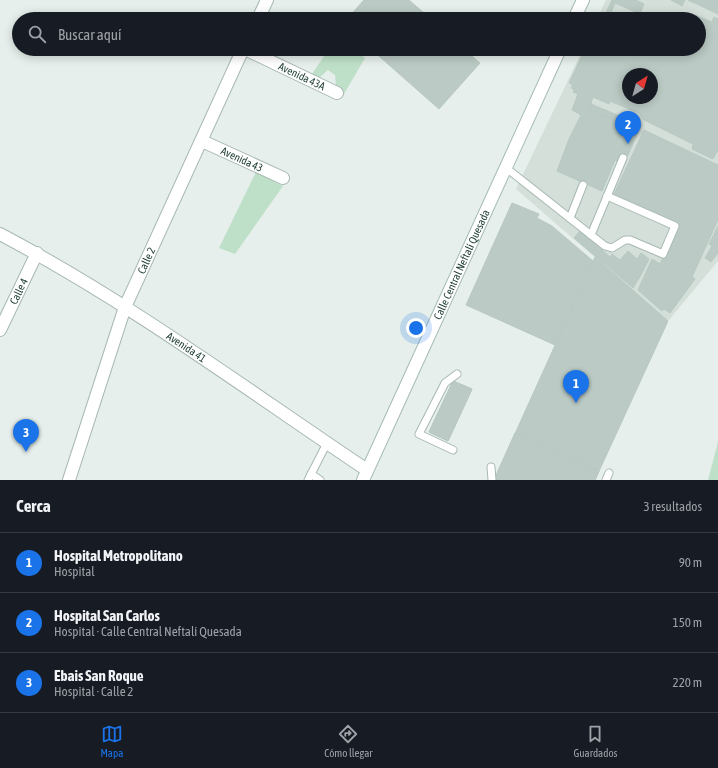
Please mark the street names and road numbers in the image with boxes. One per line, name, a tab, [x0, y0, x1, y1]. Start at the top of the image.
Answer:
street label: Avenida 43A	[277, 60, 328, 93]
street label: Avenida 43	[219, 144, 265, 174]
street label: Calle Central Neftalí Quesada	[431, 208, 492, 321]
street label: Calle 2	[135, 245, 157, 275]
street label: Calle 4	[7, 276, 30, 306]
street label: Avenida 41	[164, 330, 208, 364]

